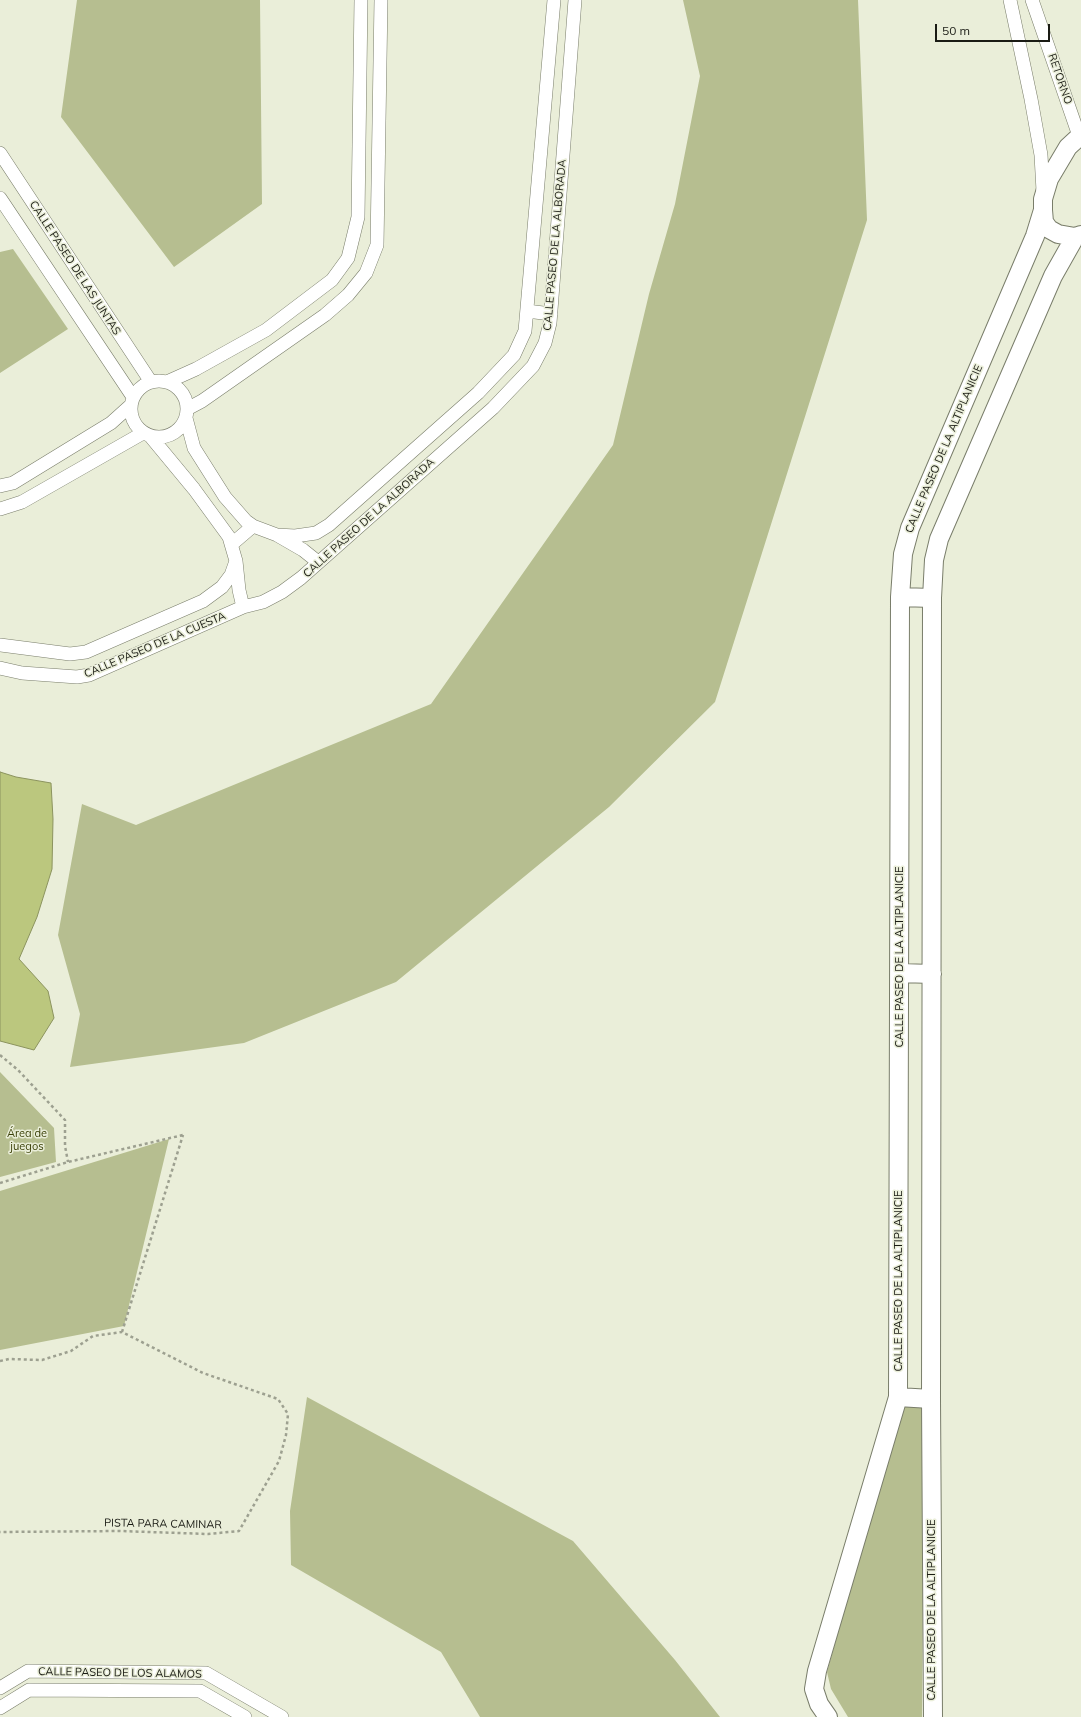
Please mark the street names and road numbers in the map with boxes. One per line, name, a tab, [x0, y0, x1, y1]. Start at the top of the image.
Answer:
street label: RETORNO	[1045, 52, 1075, 106]
street label: CALLE PASEO DE LA ALBORADA	[541, 159, 569, 331]
street label: CALLE PASEO DE LAS JUNTAS	[27, 198, 123, 338]
street label: CALLE PASEO DE LA ALTIPLANICIE	[903, 363, 985, 535]
street label: CALLE PASEO DE LA ALBORADA	[301, 456, 437, 580]
street label: CALLE PASEO DE LA CUESTA	[82, 609, 228, 681]
street label: CALLE PASEO DE LA ALTIPLANICIE	[893, 866, 907, 1048]
street label: CALLE PASEO DE LA ALTIPLANICIE	[892, 1190, 906, 1372]
street label: PISTA PARA CAMINAR	[104, 1516, 222, 1532]
street label: CALLE PASEO DE LA ALTIPLANICIE	[925, 1519, 939, 1701]
street label: CALLE PASEO DE LOS ALAMOS	[38, 1665, 202, 1681]

